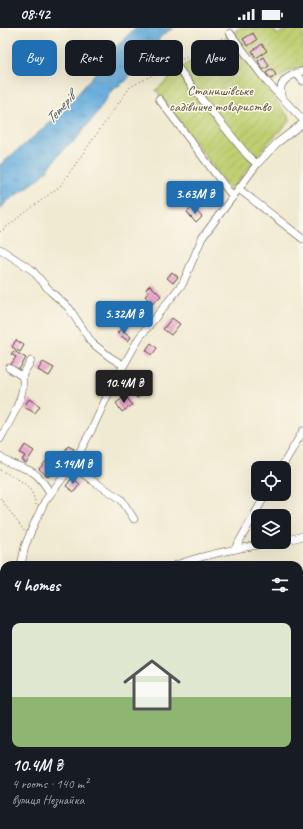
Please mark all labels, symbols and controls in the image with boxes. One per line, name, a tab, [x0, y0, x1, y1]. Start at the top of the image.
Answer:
text: 08:42	[20, 5, 50, 24]
chip: Buy	[12, 40, 57, 76]
chip: Rent	[65, 40, 116, 76]
chip: Filters	[124, 40, 183, 76]
chip: New	[191, 40, 239, 76]
park label: Станишівське садівниче товариство	[169, 82, 272, 115]
water label: Тетерів	[42, 84, 83, 128]
pin: 3.63M ₴	[158, 181, 232, 215]
text: 3.63M ₴	[176, 186, 215, 202]
pin: 5.32M ₴	[87, 301, 161, 335]
text: 5.32M ₴	[105, 306, 143, 322]
pin: 10.4M ₴	[87, 370, 161, 404]
text: 10.4M ₴	[105, 375, 143, 391]
pin: 5.14M ₴	[36, 451, 110, 485]
text: 5.14M ₴	[54, 456, 92, 472]
map controls	[251, 461, 291, 549]
button: locate	[251, 461, 291, 501]
button: layers	[251, 509, 291, 549]
icon: filters	[269, 574, 291, 596]
text: 4 homes	[12, 575, 60, 596]
icon: home	[116, 649, 188, 721]
text: 10.4M ₴	[12, 755, 63, 776]
text: 4 rooms · 140 m²	[12, 776, 88, 792]
text: вулиця Незнайка	[12, 792, 84, 808]

